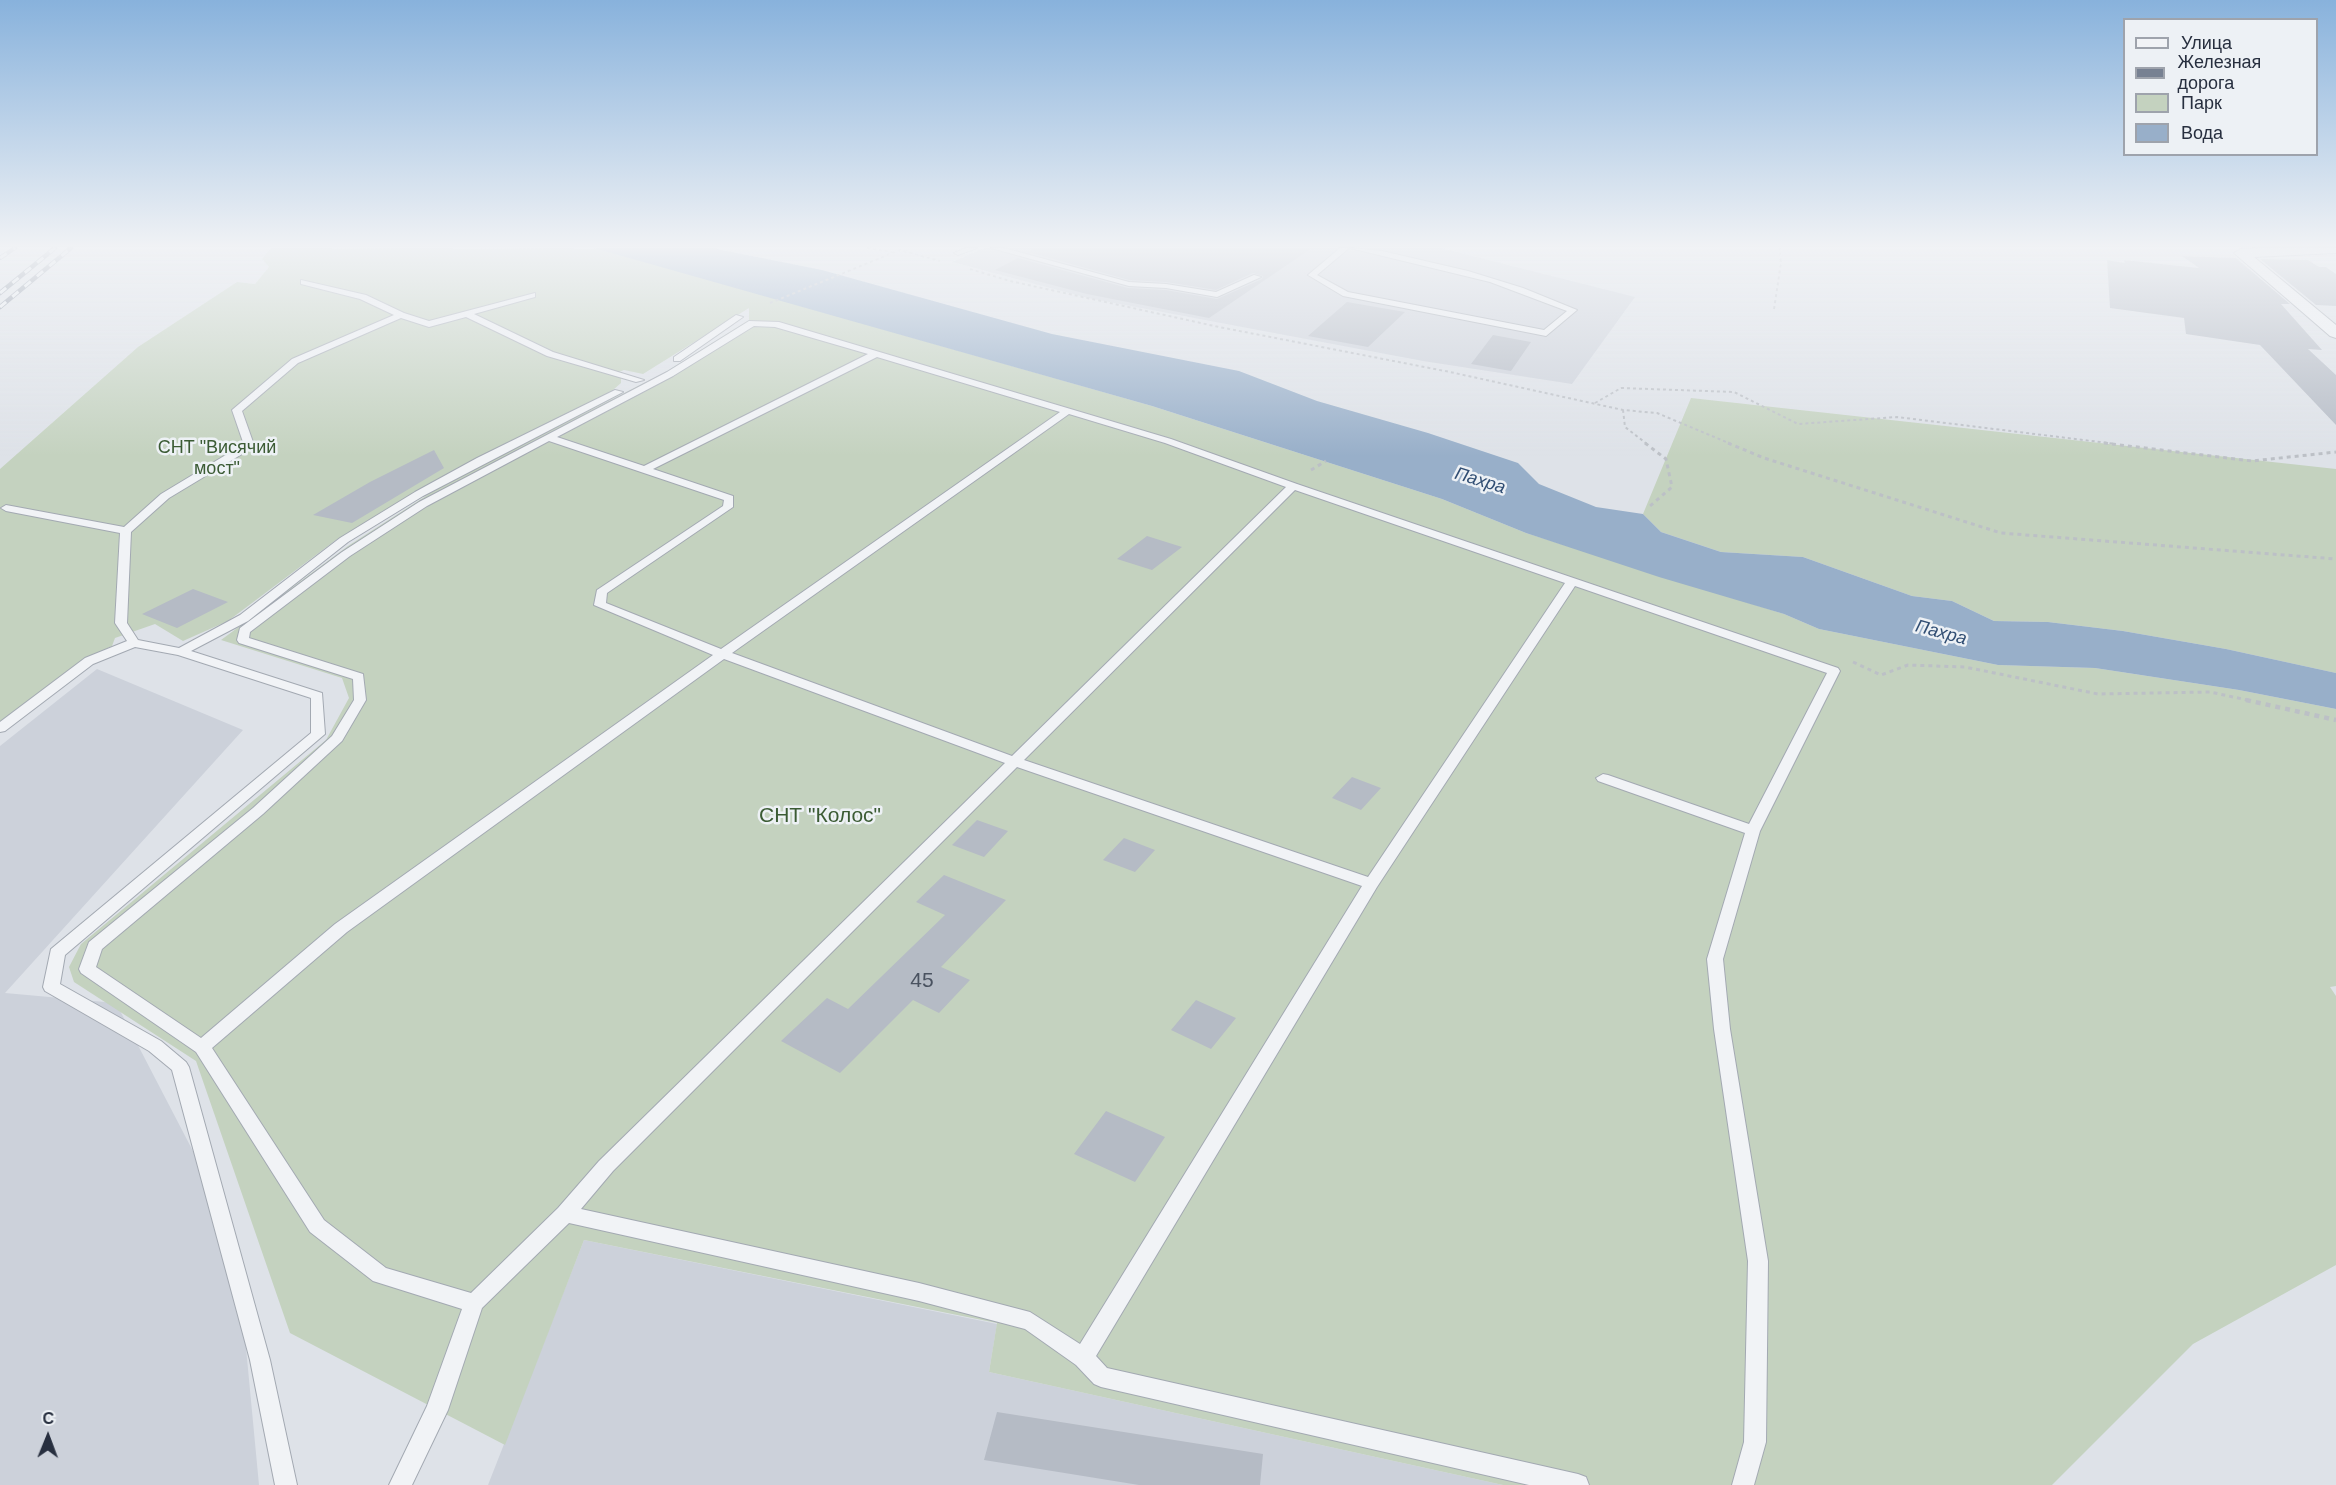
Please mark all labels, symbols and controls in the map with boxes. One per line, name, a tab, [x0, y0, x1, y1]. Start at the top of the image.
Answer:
legend	[2123, 18, 2318, 156]
text: Улица	[2181, 33, 2232, 53]
text: Железная дорога	[2177, 52, 2261, 93]
text: Парк	[2181, 93, 2222, 113]
text: Вода	[2181, 123, 2223, 143]
park label: СНТ "Висячий мост"	[158, 437, 276, 480]
water label: Пахра	[1452, 463, 1508, 499]
water label: Пахра	[1913, 616, 1969, 650]
park label: СНТ "Колос"	[759, 803, 881, 829]
house number: 45	[910, 968, 934, 994]
north arrow	[18, 1407, 78, 1467]
text: С	[42, 1410, 54, 1427]

